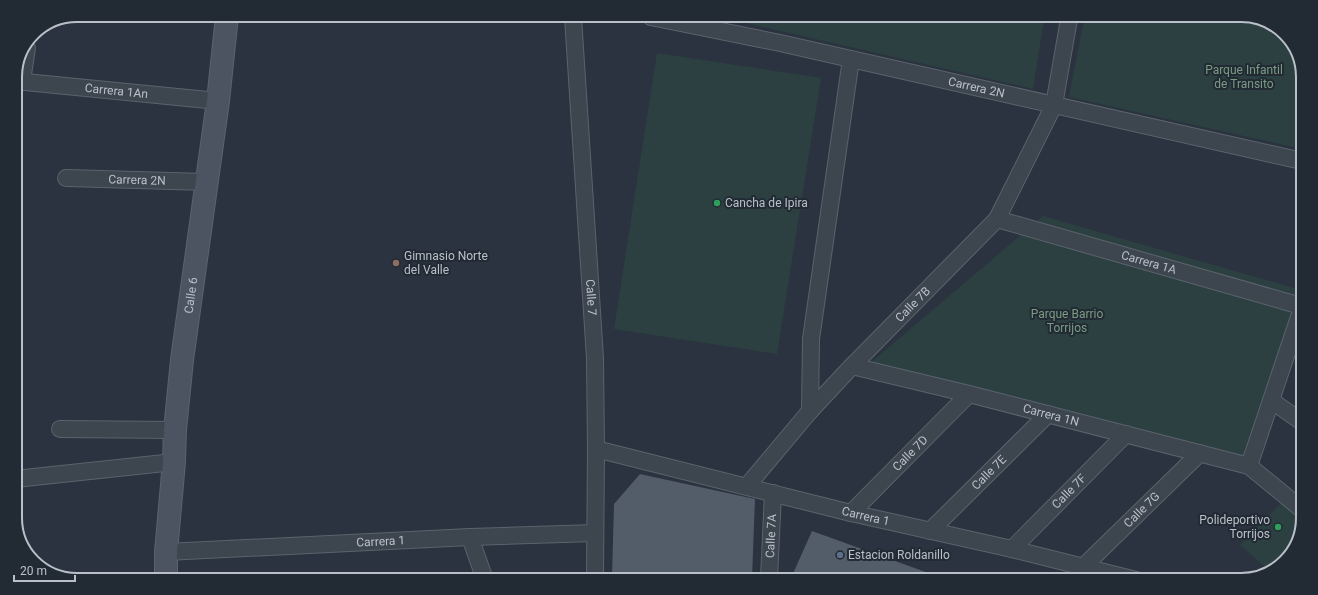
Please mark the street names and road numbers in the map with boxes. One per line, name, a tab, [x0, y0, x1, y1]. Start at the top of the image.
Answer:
street label: Carrera 2N	[947, 74, 1006, 101]
street label: Carrera 1An	[84, 81, 149, 101]
street label: Carrera 2N	[108, 172, 166, 188]
street label: Carrera 1A	[1120, 248, 1178, 277]
street label: Calle 6	[182, 276, 200, 314]
street label: Calle 7	[583, 279, 599, 316]
street label: Calle 7B	[892, 284, 933, 325]
street label: Carrera 1N	[1021, 401, 1081, 429]
street label: Calle 7D	[890, 433, 931, 474]
street label: Calle 7E	[969, 452, 1009, 493]
street label: Calle 7F	[1049, 471, 1089, 512]
street label: Calle 7G	[1121, 489, 1163, 530]
street label: Carrera 1	[840, 504, 891, 528]
street label: Calle 7A	[763, 514, 779, 558]
street label: Carrera 1	[356, 533, 405, 550]

